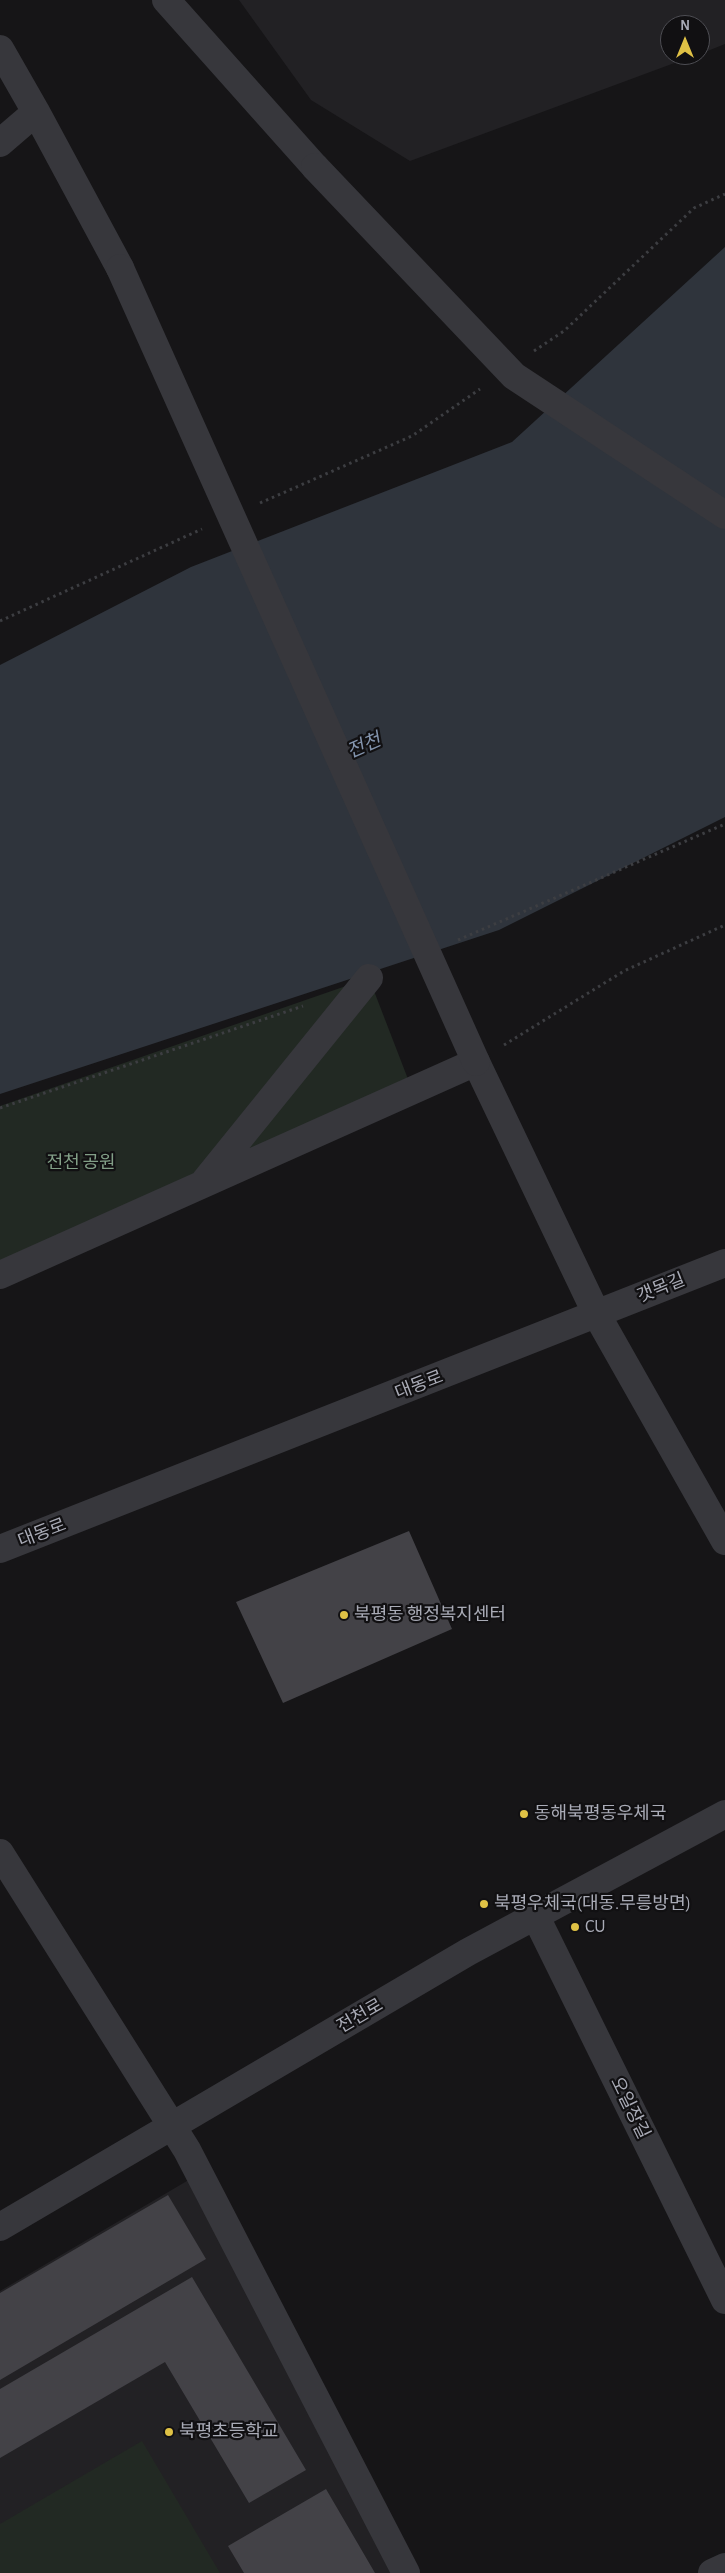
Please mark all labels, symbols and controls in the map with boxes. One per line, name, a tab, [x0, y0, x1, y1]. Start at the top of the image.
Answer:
north arrow	[660, 15, 710, 65]
text: N	[680, 19, 690, 33]
water label: 전천	[343, 728, 385, 764]
park label: 전천 공원	[46, 1152, 116, 1174]
street label: 갯목길	[634, 1269, 688, 1307]
street label: 대동로	[392, 1366, 446, 1404]
street label: 대동로	[15, 1514, 69, 1552]
place label: 북평동 행정복지센터	[354, 1604, 506, 1626]
marker: 북평동 행정복지센터	[338, 1609, 350, 1621]
place label: 동해북평동우체국	[534, 1803, 666, 1825]
marker: 동해북평동우체국	[518, 1808, 530, 1820]
place label: 북평우체국(대동.무릉방면)	[494, 1893, 691, 1915]
marker: 북평우체국(대동.무릉방면)	[478, 1898, 490, 1910]
place label: CU	[585, 1916, 606, 1938]
marker: CU	[569, 1921, 581, 1933]
street label: 전천로	[333, 1994, 387, 2038]
street label: 오일장길	[606, 2073, 654, 2143]
place label: 북평초등학교	[179, 2421, 278, 2443]
marker: 북평초등학교	[163, 2426, 175, 2438]

